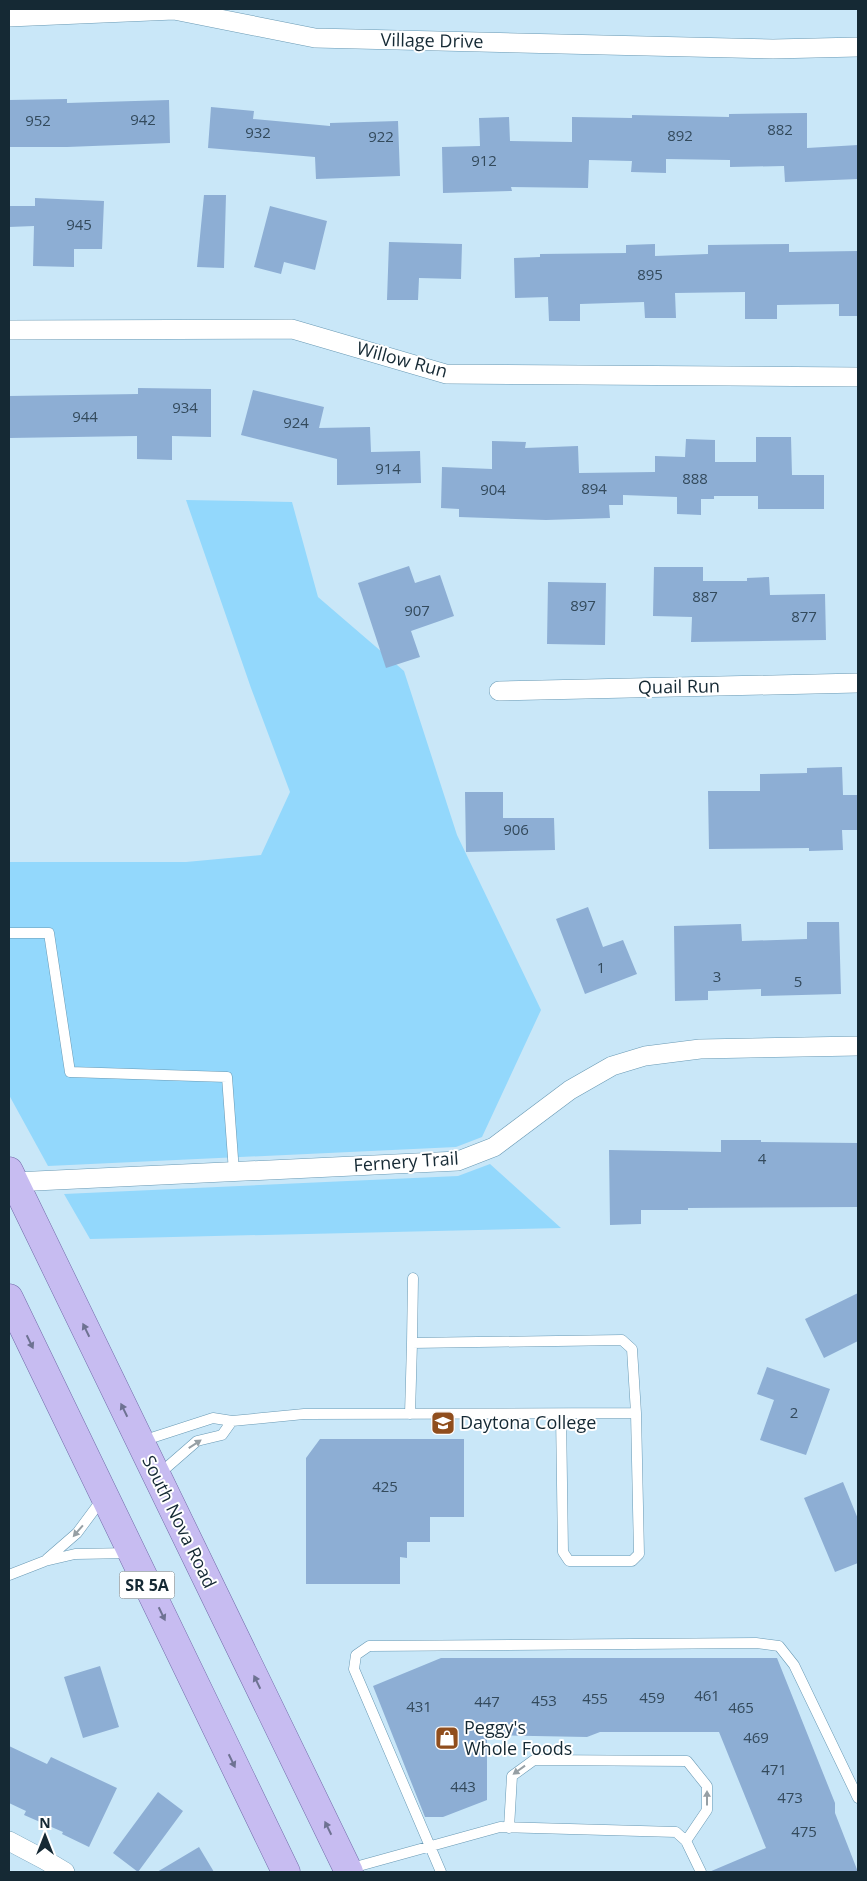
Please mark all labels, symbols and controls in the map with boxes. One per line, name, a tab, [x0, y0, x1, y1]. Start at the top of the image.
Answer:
street label: Village Drive	[380, 27, 484, 53]
house number: 942	[130, 109, 156, 129]
house number: 952	[25, 110, 51, 130]
house number: 882	[767, 119, 793, 139]
house number: 932	[245, 122, 271, 142]
house number: 892	[667, 125, 693, 145]
house number: 922	[368, 126, 394, 146]
house number: 912	[471, 150, 497, 170]
house number: 945	[66, 214, 92, 234]
house number: 895	[637, 264, 663, 284]
street label: Willow Run	[354, 335, 450, 383]
house number: 934	[172, 397, 198, 417]
house number: 944	[72, 406, 98, 426]
house number: 924	[283, 412, 309, 432]
house number: 914	[375, 458, 401, 478]
house number: 888	[682, 468, 708, 488]
house number: 894	[581, 478, 607, 498]
house number: 904	[480, 479, 506, 499]
house number: 887	[692, 586, 718, 606]
house number: 897	[570, 595, 596, 615]
house number: 907	[404, 600, 430, 620]
house number: 877	[791, 606, 817, 626]
street label: Quail Run	[638, 673, 720, 699]
house number: 906	[503, 819, 529, 839]
house number: 1	[597, 957, 605, 977]
house number: 3	[713, 966, 721, 986]
house number: 5	[794, 971, 802, 991]
street label: Fernery Trail	[353, 1145, 459, 1177]
house number: 4	[758, 1148, 767, 1168]
one-way arrow	[82, 1323, 90, 1337]
one-way arrow	[26, 1335, 34, 1349]
house number: 2	[790, 1402, 798, 1422]
one-way arrow	[120, 1403, 128, 1417]
school or university icon: Daytona College	[430, 1410, 456, 1436]
place label: Daytona College	[460, 1410, 596, 1434]
one-way arrow	[188, 1439, 202, 1449]
street label: South Nova Road	[137, 1451, 222, 1592]
house number: 425	[372, 1476, 398, 1496]
one-way arrow	[72, 1524, 83, 1537]
road number: SR 5A	[120, 1572, 174, 1598]
one-way arrow	[157, 1607, 166, 1622]
one-way arrow	[253, 1675, 261, 1689]
house number: 461	[694, 1685, 720, 1705]
house number: 459	[639, 1687, 665, 1707]
house number: 455	[582, 1688, 608, 1708]
house number: 453	[531, 1690, 557, 1710]
house number: 447	[474, 1691, 500, 1711]
house number: 431	[406, 1696, 432, 1716]
house number: 465	[728, 1697, 754, 1717]
place label: Peggy's Whole Foods	[464, 1715, 572, 1760]
shop icon: Peggy's Whole Foods	[434, 1725, 460, 1751]
house number: 469	[743, 1727, 769, 1747]
one-way arrow	[228, 1754, 236, 1768]
house number: 471	[761, 1759, 787, 1779]
one-way arrow	[512, 1765, 526, 1775]
house number: 443	[450, 1776, 476, 1796]
house number: 473	[777, 1787, 803, 1807]
one-way arrow	[703, 1790, 711, 1806]
north arrow	[20, 1811, 70, 1861]
text: N	[39, 1813, 51, 1832]
one-way arrow	[323, 1821, 331, 1835]
house number: 475	[791, 1821, 817, 1841]

